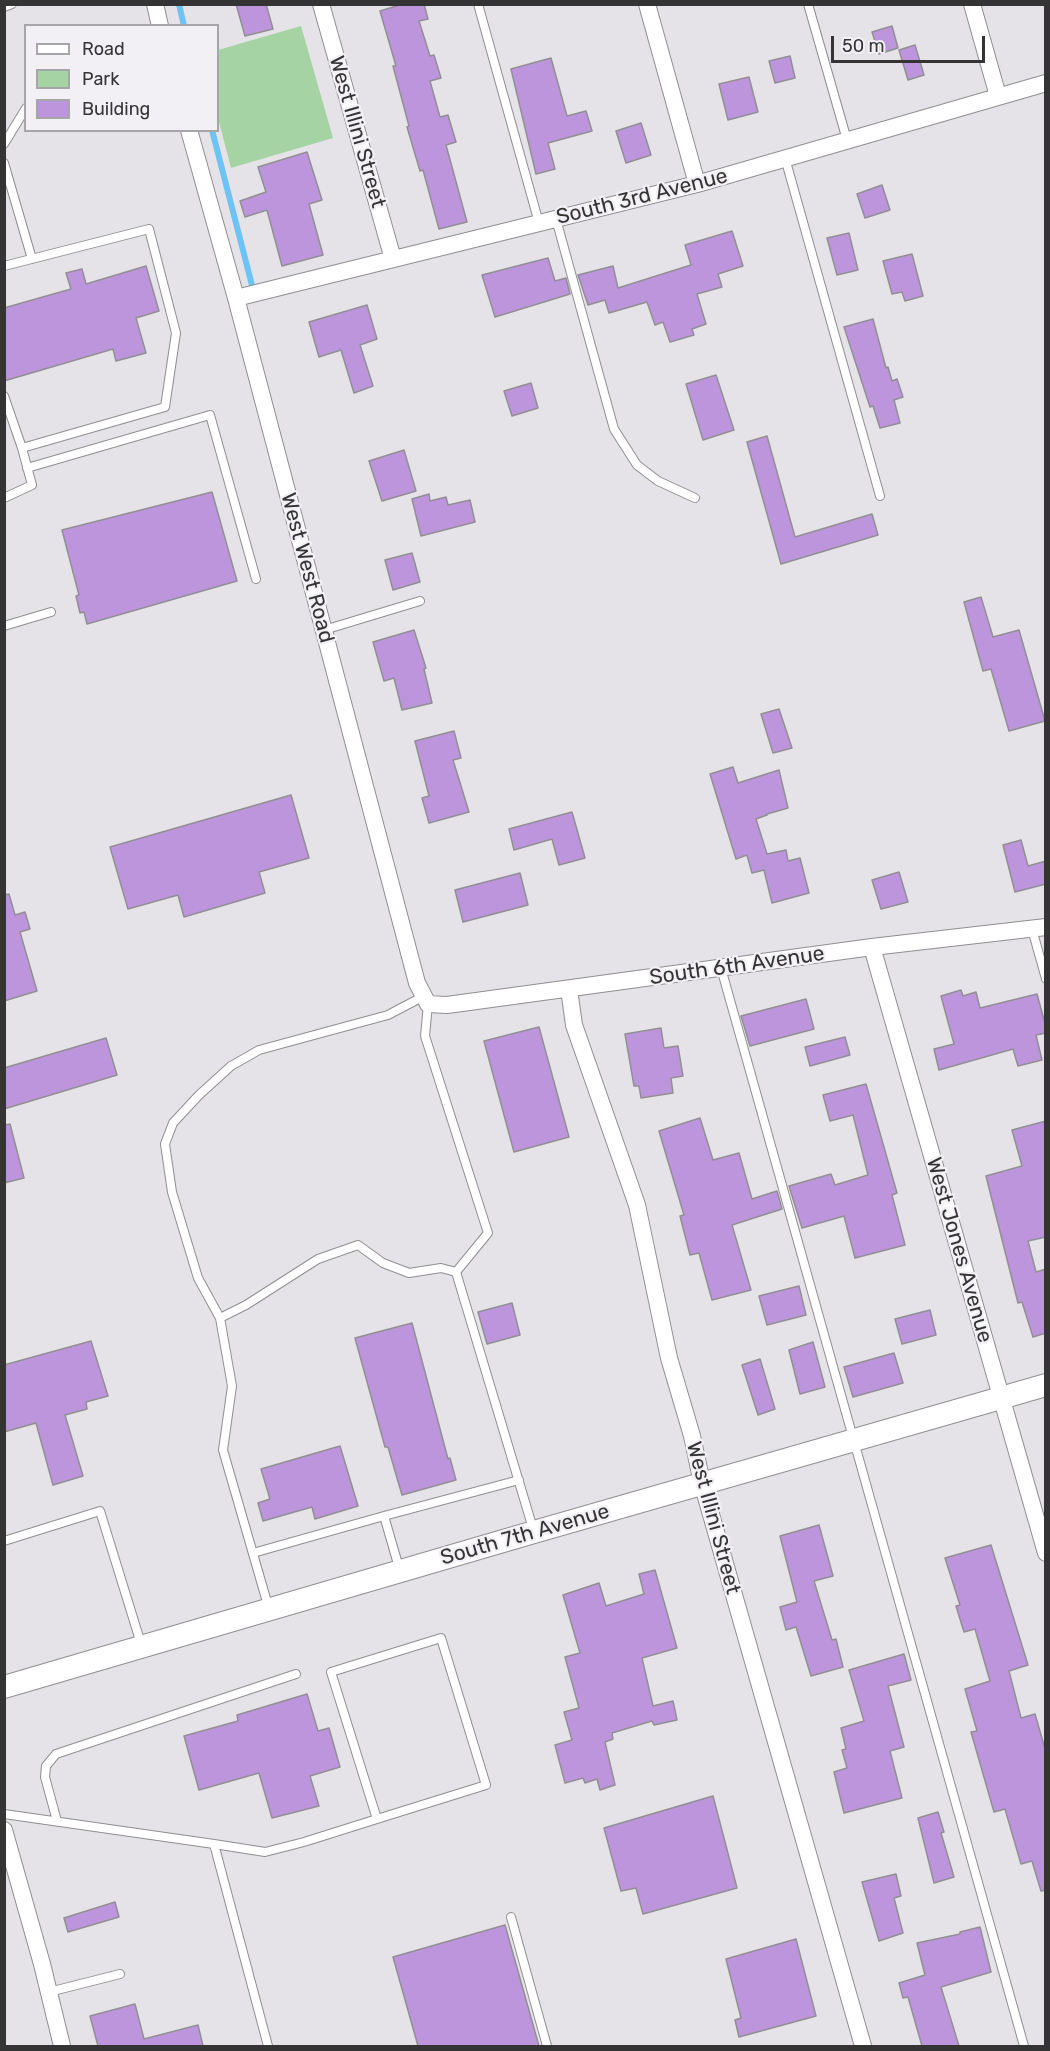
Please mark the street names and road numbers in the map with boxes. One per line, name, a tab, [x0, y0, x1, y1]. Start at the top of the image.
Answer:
street label: West Illini Street	[323, 53, 391, 211]
street label: South 3rd Avenue	[554, 164, 730, 230]
street label: West West Road	[275, 490, 339, 646]
street label: South 6th Avenue	[648, 941, 826, 991]
street label: West Jones Avenue	[921, 1155, 997, 1345]
street label: West Illini Street	[681, 1439, 745, 1597]
street label: South 7th Avenue	[438, 1499, 612, 1571]

